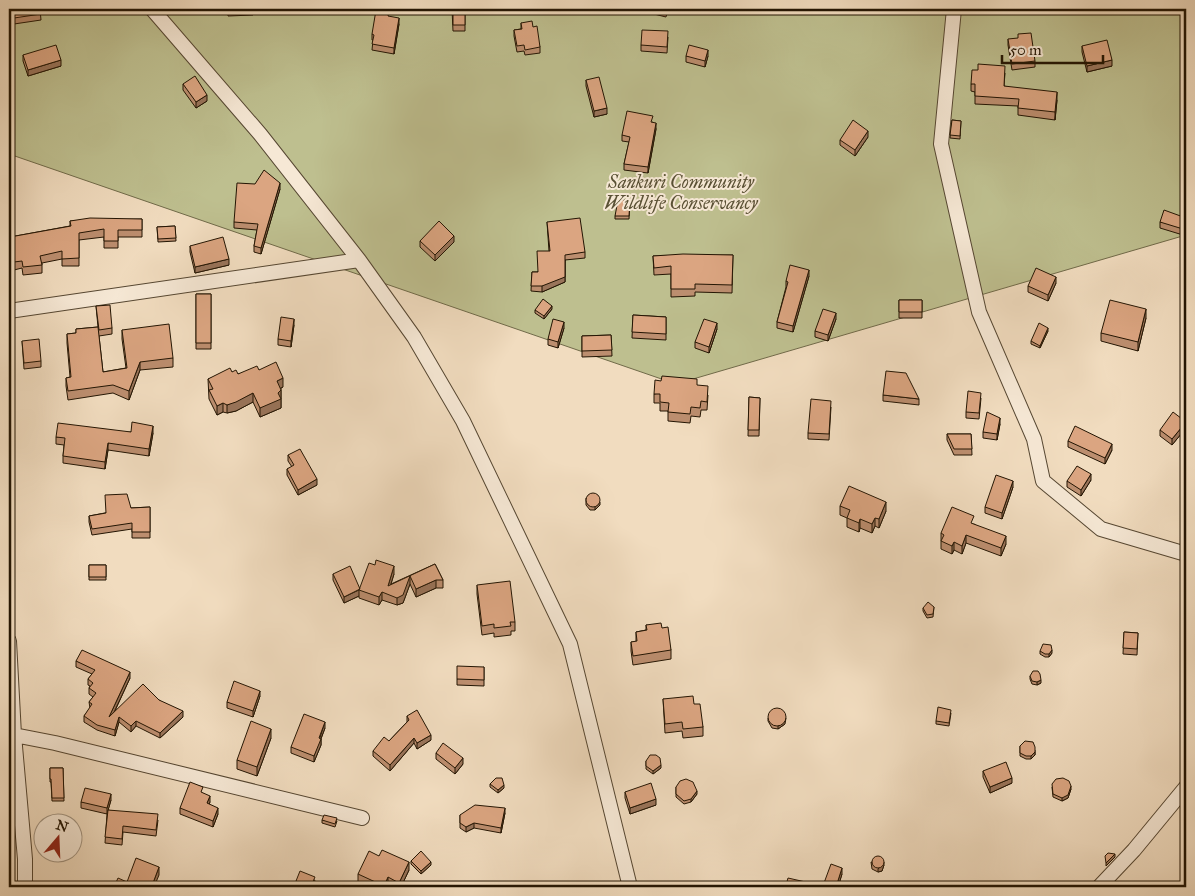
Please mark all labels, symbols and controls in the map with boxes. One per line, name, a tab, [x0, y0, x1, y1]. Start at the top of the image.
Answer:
scale bar	[1002, 32, 1104, 64]
text: 50 m	[1010, 41, 1042, 59]
park label: Sankuri Community Wildlife Conservancy	[604, 171, 759, 214]
north arrow	[32, 814, 82, 864]
text: N	[54, 816, 71, 836]

